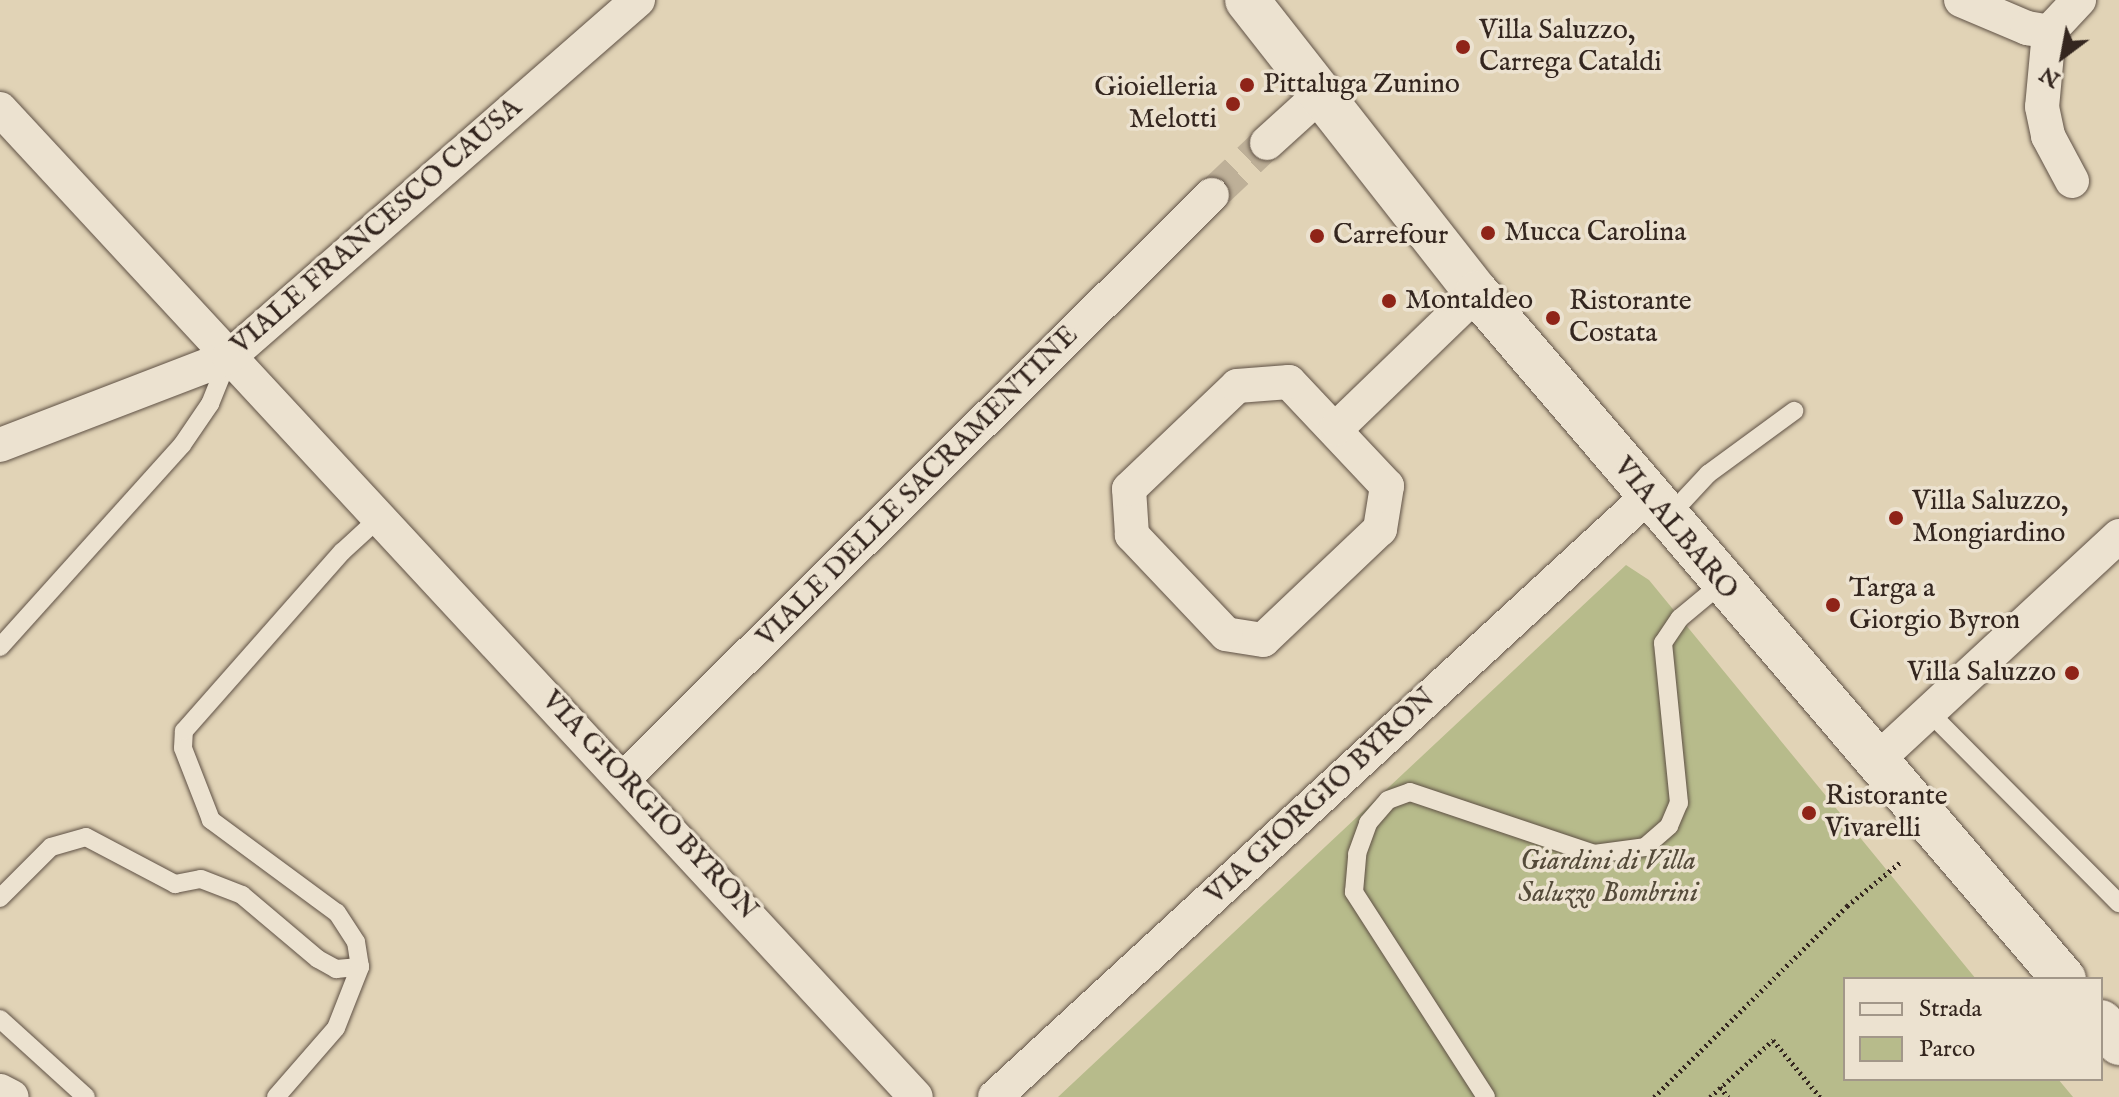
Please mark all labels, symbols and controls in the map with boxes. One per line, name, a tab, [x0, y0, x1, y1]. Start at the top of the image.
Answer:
place label: Villa Saluzzo, Carrega Cataldi	[1479, 14, 1662, 80]
north arrow	[2023, 16, 2103, 96]
marker: Villa Saluzzo, Carrega Cataldi	[1454, 38, 1472, 56]
text: N	[2035, 59, 2066, 93]
place label: Pittaluga Zunino	[1263, 68, 1460, 102]
place label: Gioielleria Melotti	[1094, 71, 1217, 137]
marker: Pittaluga Zunino	[1238, 76, 1256, 94]
street label: VIALE FRANCESCO CAUSA	[225, 92, 529, 362]
marker: Gioielleria Melotti	[1224, 95, 1242, 113]
place label: Mucca Carolina	[1504, 216, 1686, 250]
place label: Carrefour	[1333, 219, 1448, 253]
marker: Mucca Carolina	[1479, 224, 1497, 242]
marker: Carrefour	[1308, 227, 1326, 245]
place label: Montaldeo	[1405, 284, 1533, 318]
place label: Ristorante Costata	[1569, 285, 1692, 351]
marker: Montaldeo	[1380, 292, 1398, 310]
marker: Ristorante Costata	[1544, 309, 1562, 327]
street label: VIALE DELLE SACRAMENTINE	[750, 319, 1086, 655]
street label: VIA ALBARO	[1606, 451, 1744, 607]
place label: Villa Saluzzo, Mongiardino	[1912, 485, 2068, 551]
marker: Villa Saluzzo, Mongiardino	[1887, 509, 1905, 527]
place label: Targa a Giorgio Byron	[1849, 572, 2020, 638]
marker: Targa a Giorgio Byron	[1824, 596, 1842, 614]
place label: Villa Saluzzo	[1907, 656, 2056, 690]
marker: Villa Saluzzo	[2063, 664, 2081, 682]
street label: VIA GIORGIO BYRON	[1199, 682, 1443, 912]
street label: VIA GIORGIO BYRON	[534, 684, 764, 928]
place label: Ristorante Vivarelli	[1825, 780, 1948, 846]
marker: Ristorante Vivarelli	[1800, 804, 1818, 822]
park label: Giardini di Villa Saluzzo Bombrini	[1518, 845, 1698, 911]
legend	[1843, 977, 2103, 1081]
text: Strada	[1919, 994, 1982, 1025]
text: Parco	[1919, 1034, 1975, 1065]

